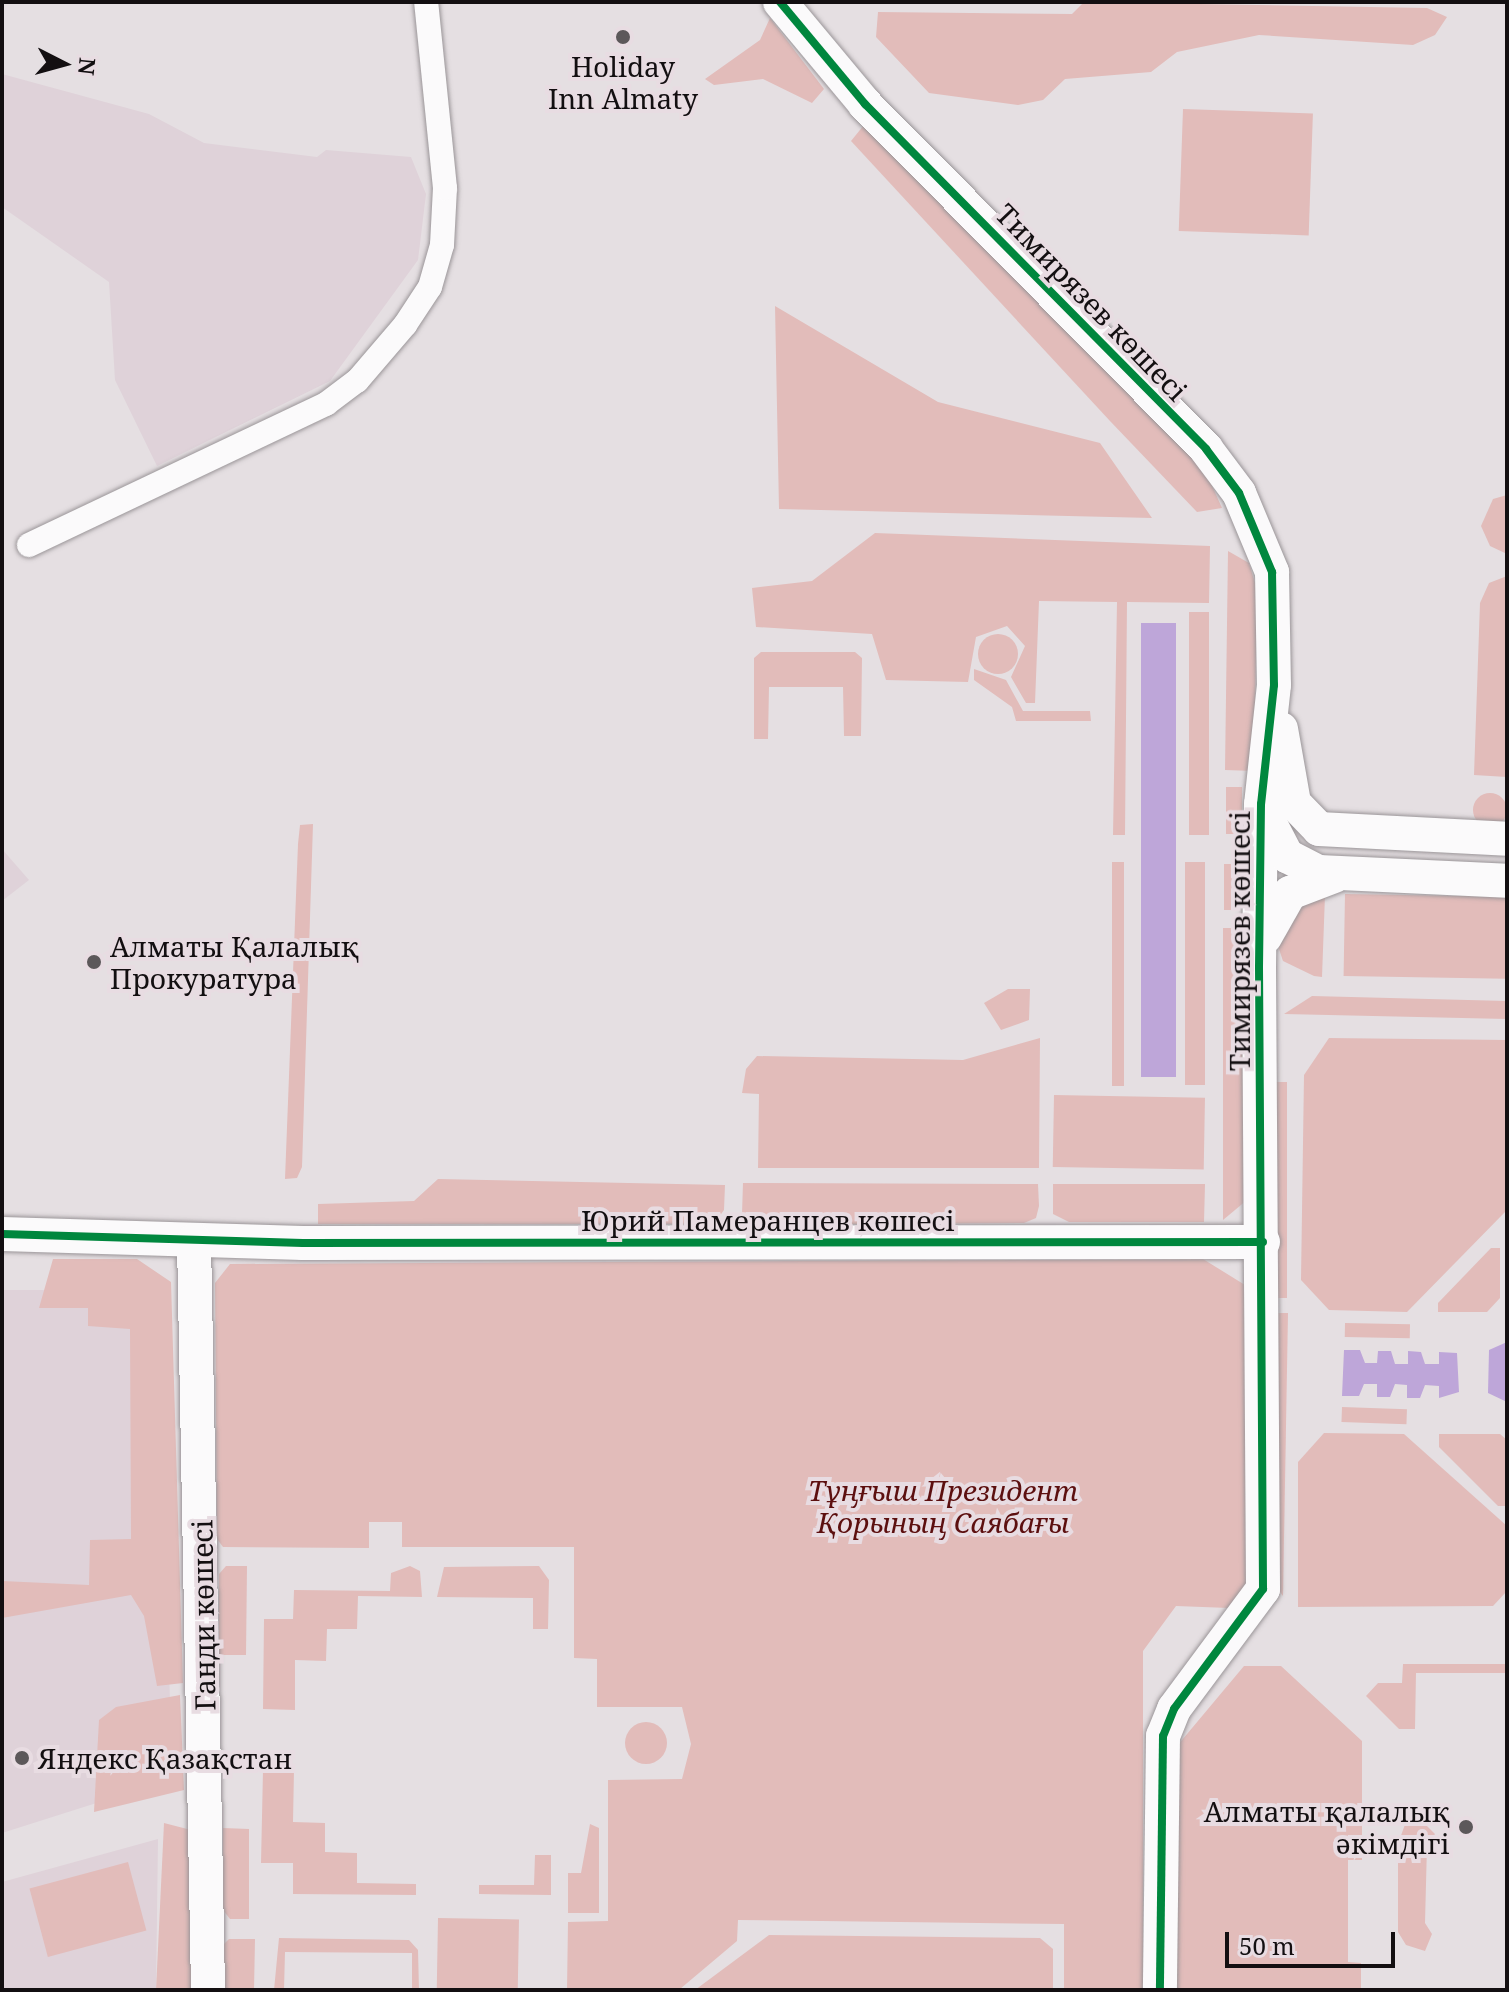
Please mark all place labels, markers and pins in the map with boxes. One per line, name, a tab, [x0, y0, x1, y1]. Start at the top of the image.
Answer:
marker: Holiday Inn Almaty	[614, 28, 632, 46]
place label: Holiday Inn Almaty	[548, 49, 698, 115]
place label: Алматы Қалалық Прокуратура	[110, 929, 359, 995]
marker: Алматы Қалалық Прокуратура	[85, 953, 103, 971]
place label: Яндекс Қазақстан	[38, 1741, 292, 1775]
marker: Яндекс Қазақстан	[13, 1749, 31, 1767]
place label: Алматы қалалық әкімдігі	[1204, 1794, 1450, 1860]
marker: Алматы қалалық әкімдігі	[1457, 1818, 1475, 1836]

